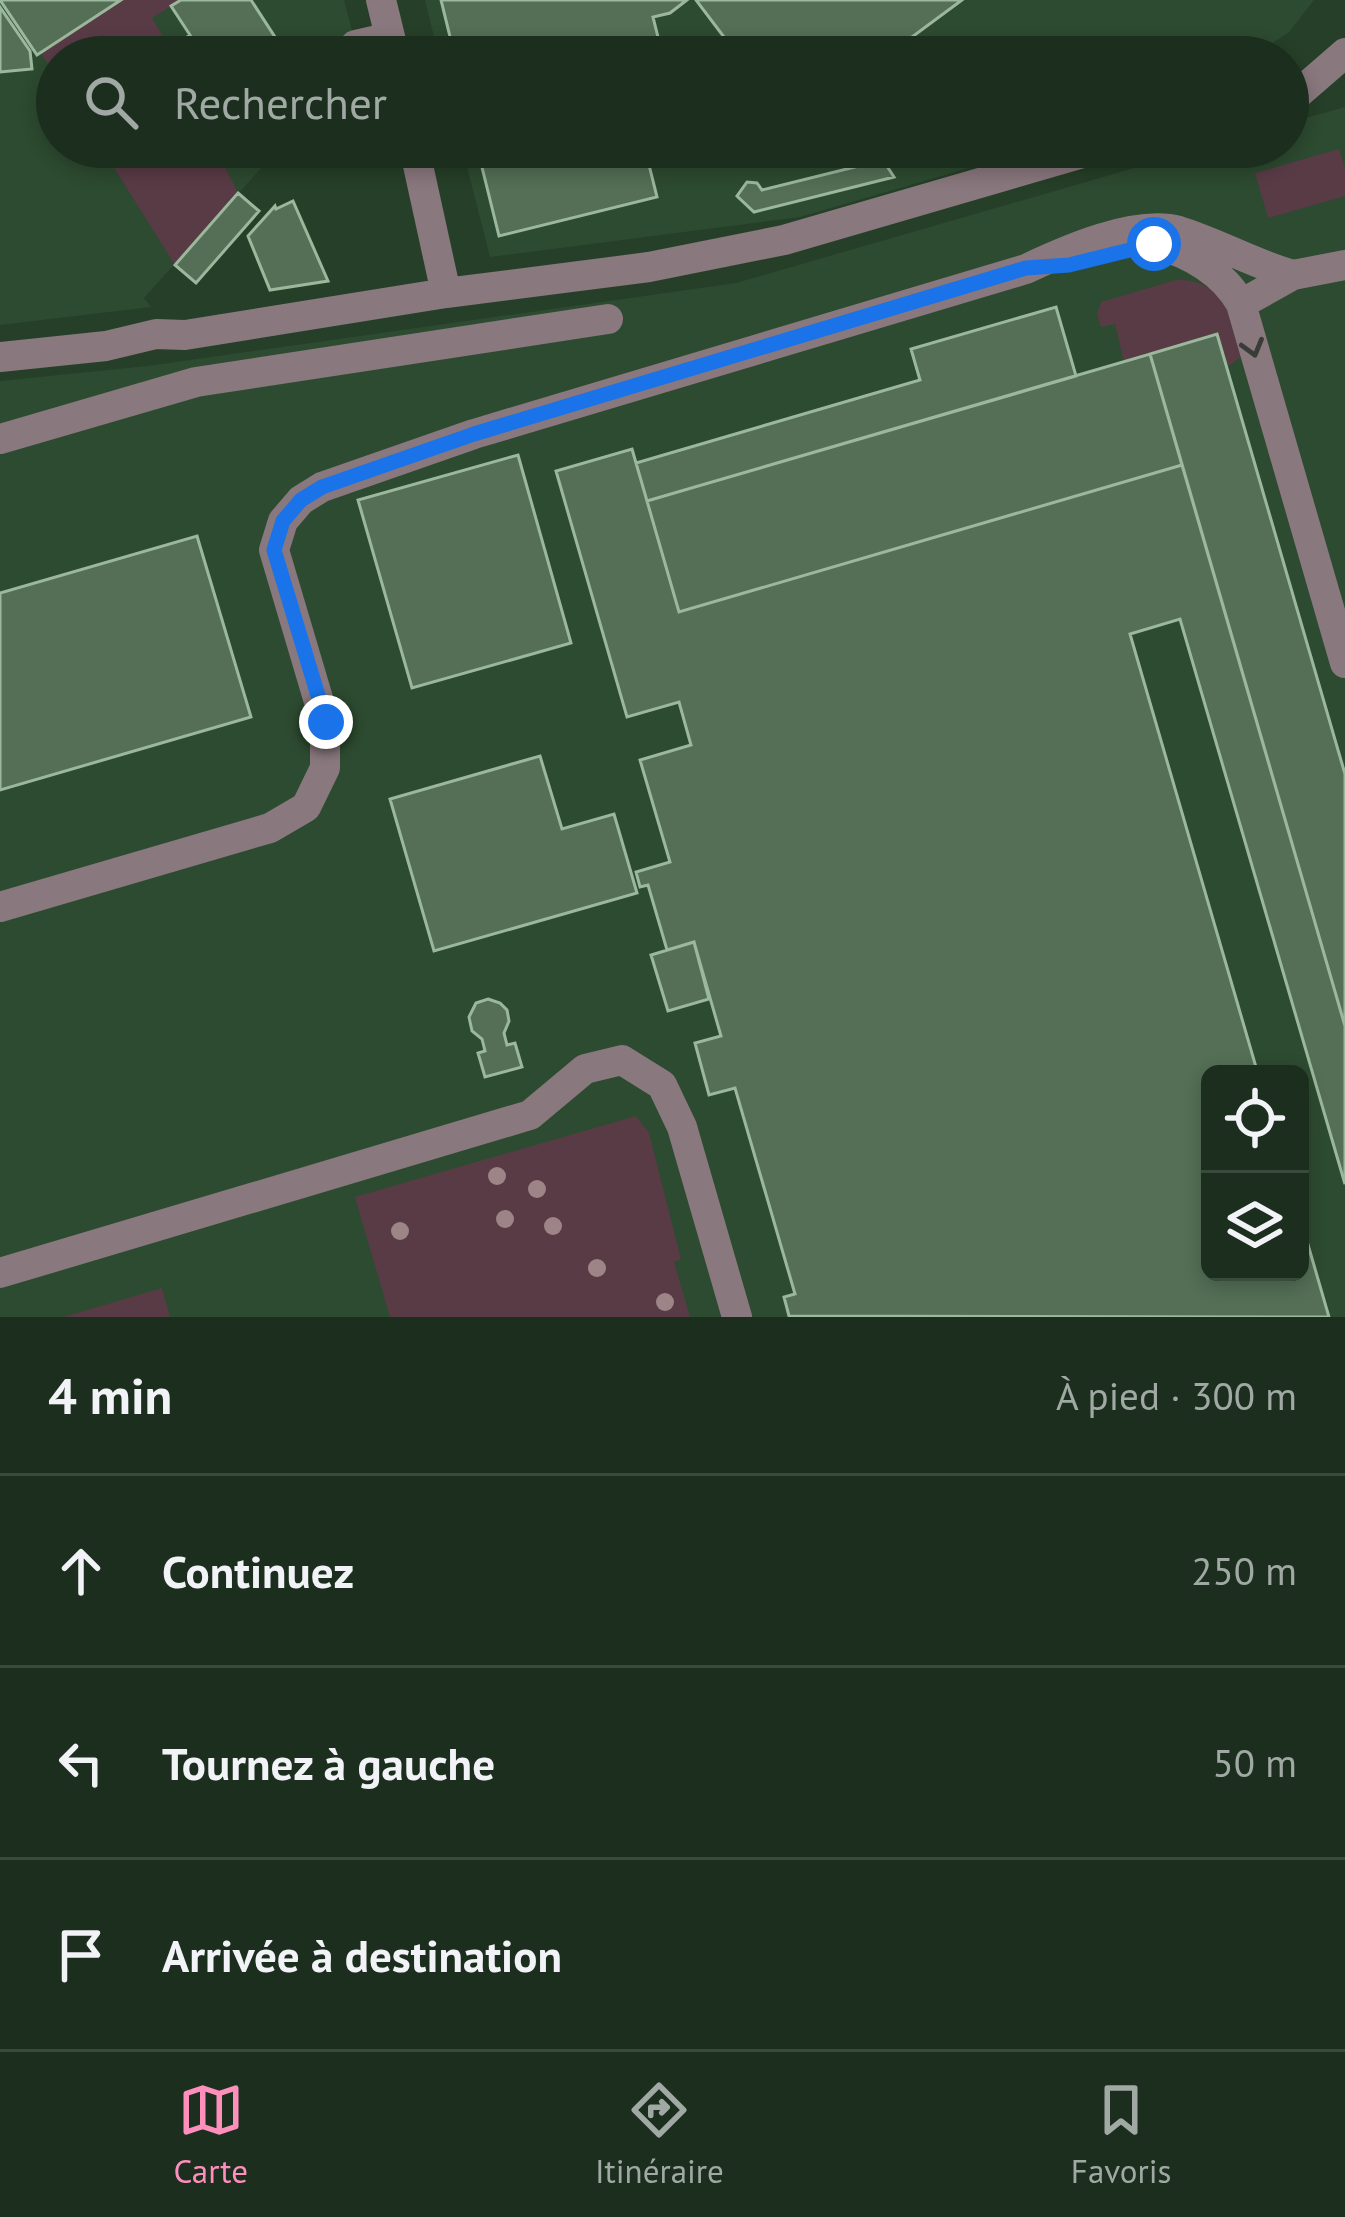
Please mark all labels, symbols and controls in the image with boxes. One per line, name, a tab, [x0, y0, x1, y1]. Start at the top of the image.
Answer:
search box	[36, 36, 1309, 168]
icon: search	[78, 69, 144, 135]
text: Rechercher	[174, 73, 387, 131]
route start	[1127, 217, 1181, 271]
one-way arrow	[1239, 337, 1264, 358]
route end	[299, 695, 353, 749]
map controls	[1201, 1065, 1309, 1281]
button: locate	[1201, 1065, 1309, 1173]
button: layers	[1201, 1173, 1309, 1281]
text: 4 min	[48, 1362, 172, 1428]
text: À pied · 300 m	[1056, 1370, 1297, 1421]
icon: ahead	[48, 1538, 114, 1604]
text: Continuez	[162, 1542, 354, 1600]
text: 250 m	[1191, 1545, 1297, 1596]
icon: left	[48, 1730, 114, 1796]
text: Tournez à gauche	[162, 1734, 495, 1792]
text: 50 m	[1212, 1737, 1297, 1788]
icon: arrive	[48, 1922, 114, 1988]
text: Arrivée à destination	[162, 1926, 562, 1984]
tab: Carte	[174, 2077, 248, 2192]
tab: Itinéraire	[595, 2077, 724, 2192]
tab: Favoris	[1071, 2077, 1171, 2192]

